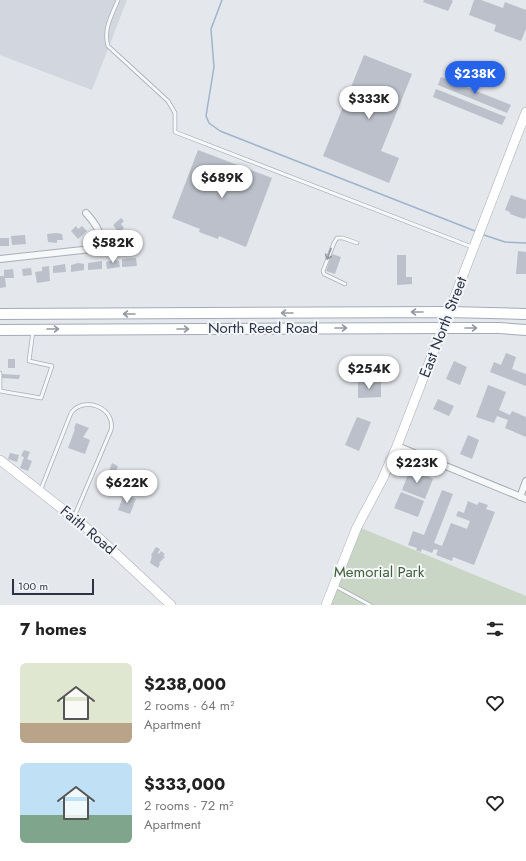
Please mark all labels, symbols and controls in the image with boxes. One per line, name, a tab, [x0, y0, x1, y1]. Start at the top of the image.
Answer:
pin: $238K	[447, 61, 503, 95]
text: $238K	[454, 64, 496, 83]
pin: $333K	[341, 86, 397, 120]
text: $333K	[348, 89, 390, 108]
pin: $689K	[194, 165, 250, 199]
text: $689K	[201, 168, 243, 187]
pin: $582K	[85, 230, 141, 264]
text: $582K	[92, 233, 134, 252]
one-way arrow	[325, 248, 333, 260]
street label: East North Street	[414, 273, 472, 381]
one-way arrow	[411, 308, 424, 316]
one-way arrow	[281, 309, 294, 317]
one-way arrow	[123, 310, 136, 318]
street label: North Reed Road	[208, 317, 318, 339]
one-way arrow	[334, 324, 347, 332]
one-way arrow	[464, 324, 477, 332]
one-way arrow	[176, 325, 189, 333]
one-way arrow	[46, 326, 59, 333]
pin: $254K	[341, 356, 397, 390]
text: $254K	[347, 359, 391, 378]
pin: $223K	[389, 450, 445, 484]
text: $223K	[396, 453, 438, 472]
pin: $622K	[99, 470, 155, 504]
text: $622K	[106, 473, 148, 492]
street label: Faith Road	[55, 500, 121, 560]
park label: Memorial Park	[334, 561, 425, 583]
scale bar	[12, 577, 94, 596]
text: 100 m	[18, 578, 48, 594]
text: 7 homes	[20, 617, 87, 641]
icon: filters	[484, 618, 506, 640]
text: $238,000	[144, 672, 226, 696]
icon: home	[52, 679, 100, 727]
icon: heart	[484, 692, 506, 714]
text: 2 rooms · 64 m²	[144, 696, 234, 715]
text: Apartment	[144, 715, 201, 734]
text: $333,000	[144, 772, 225, 796]
icon: home	[52, 779, 100, 827]
icon: heart	[484, 792, 506, 814]
text: 2 rooms · 72 m²	[144, 796, 234, 815]
text: Apartment	[144, 815, 201, 834]

